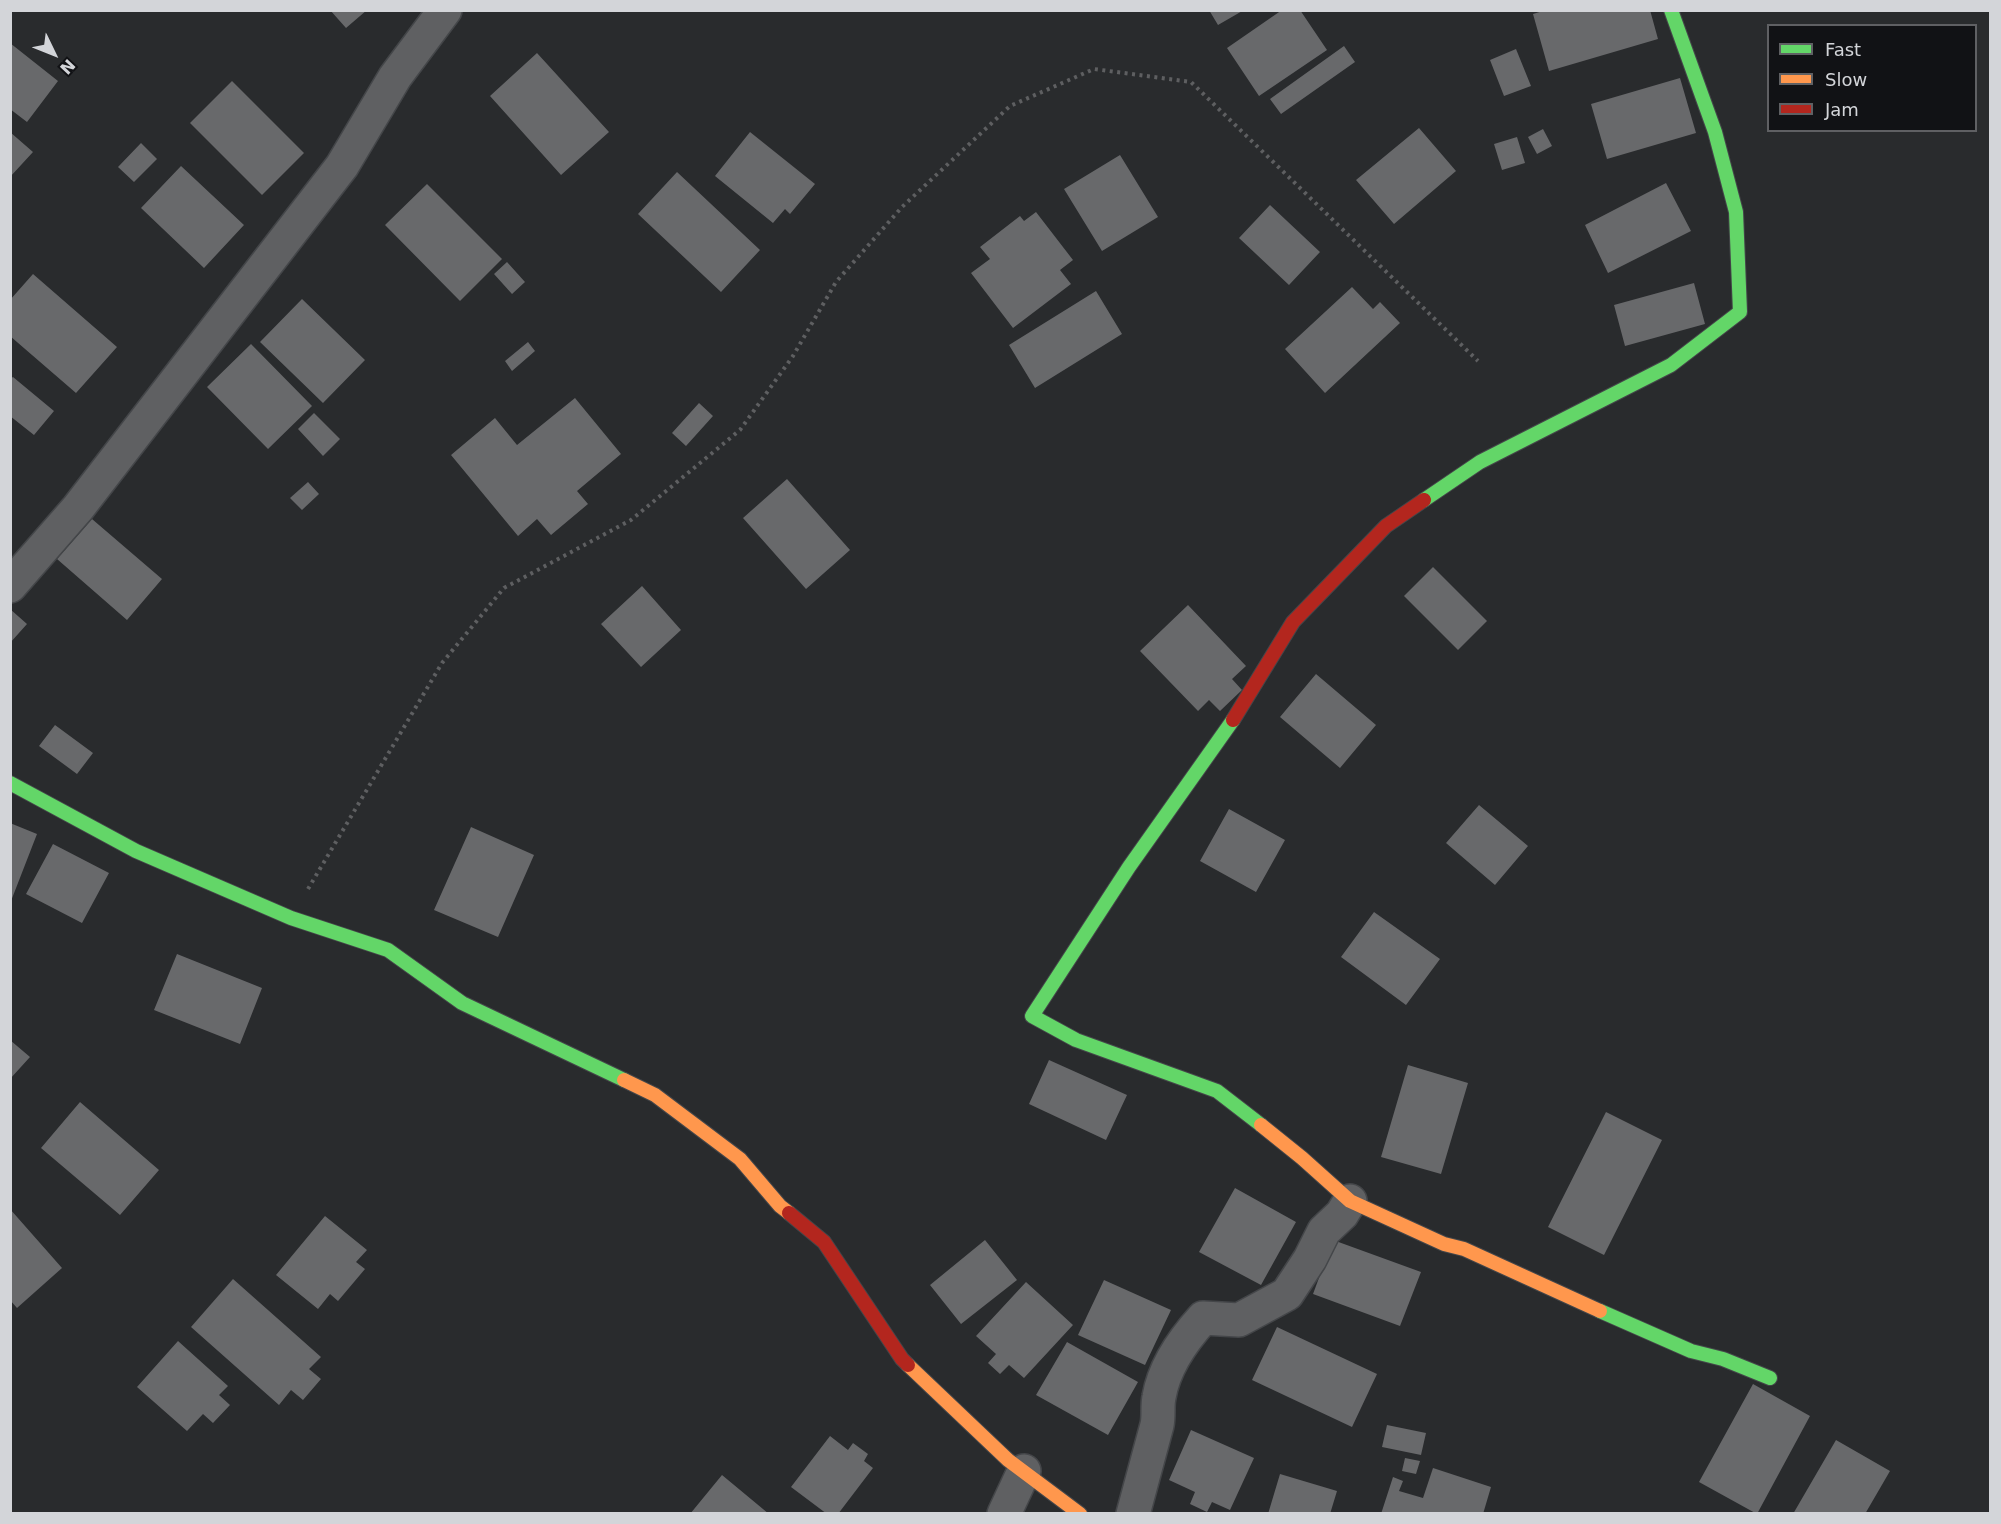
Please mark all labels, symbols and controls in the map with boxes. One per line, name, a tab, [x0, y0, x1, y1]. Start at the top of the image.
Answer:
north arrow	[24, 24, 84, 84]
legend	[1767, 24, 1977, 132]
text: Fast	[1825, 39, 1861, 60]
text: N	[56, 55, 79, 78]
text: Slow	[1825, 69, 1867, 90]
text: Jam	[1825, 99, 1859, 120]

